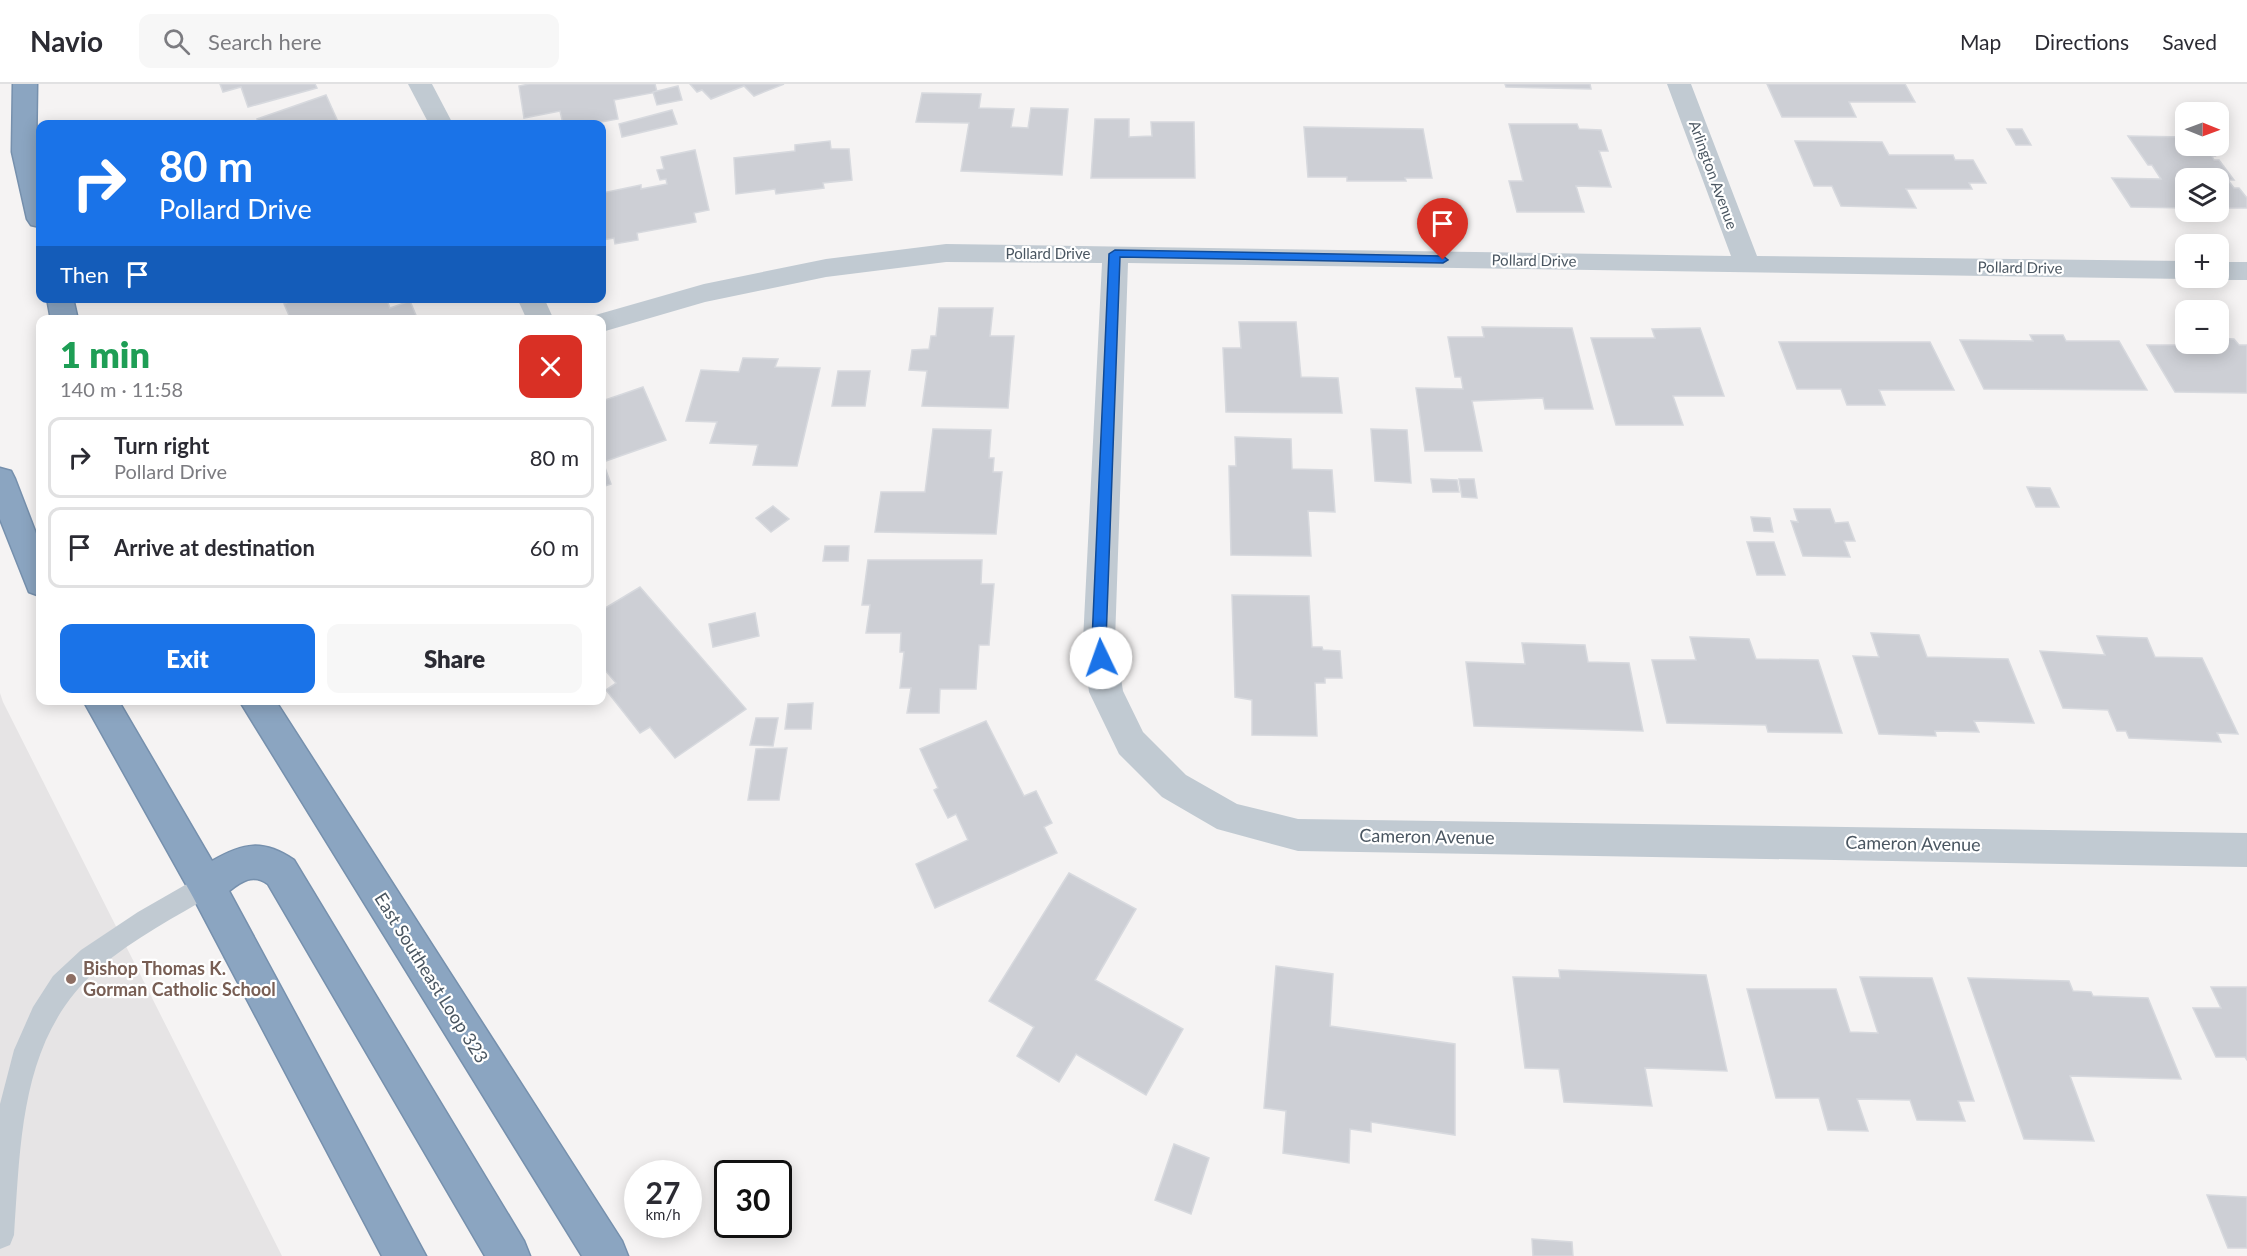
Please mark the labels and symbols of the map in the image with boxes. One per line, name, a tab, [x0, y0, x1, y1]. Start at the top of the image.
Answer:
north arrow	[2175, 102, 2229, 156]
street label: Arlington Avenue	[1686, 118, 1742, 231]
pin	[1417, 198, 1468, 260]
street label: Pollard Drive	[1006, 244, 1090, 262]
street label: Pollard Drive	[1491, 250, 1577, 270]
street label: Pollard Drive	[1977, 257, 2063, 277]
position arrow	[1069, 626, 1133, 690]
street label: Cameron Avenue	[1359, 824, 1495, 848]
street label: Cameron Avenue	[1845, 831, 1981, 855]
street label: East Southeast Loop 323	[370, 888, 493, 1067]
place label: Bishop Thomas K. Gorman Catholic School	[83, 957, 276, 1000]
marker: Bishop Thomas K. Gorman Catholic School	[64, 972, 78, 986]
speed limit sign: 30	[714, 1160, 792, 1238]

